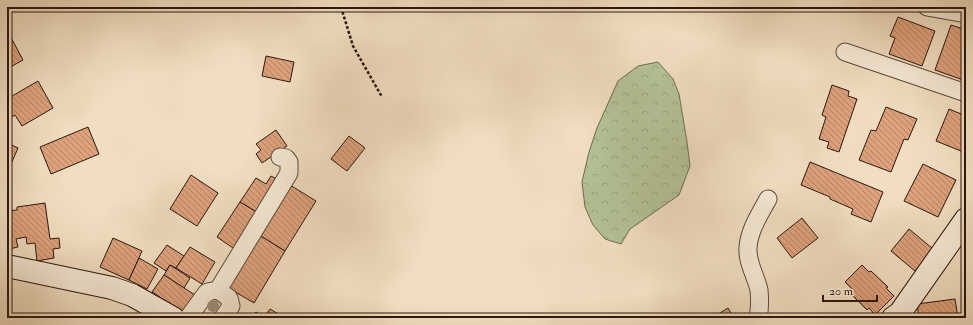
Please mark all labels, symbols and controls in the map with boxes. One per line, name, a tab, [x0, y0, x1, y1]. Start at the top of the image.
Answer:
scale bar	[823, 277, 877, 303]
text: 20 m	[829, 284, 854, 299]

